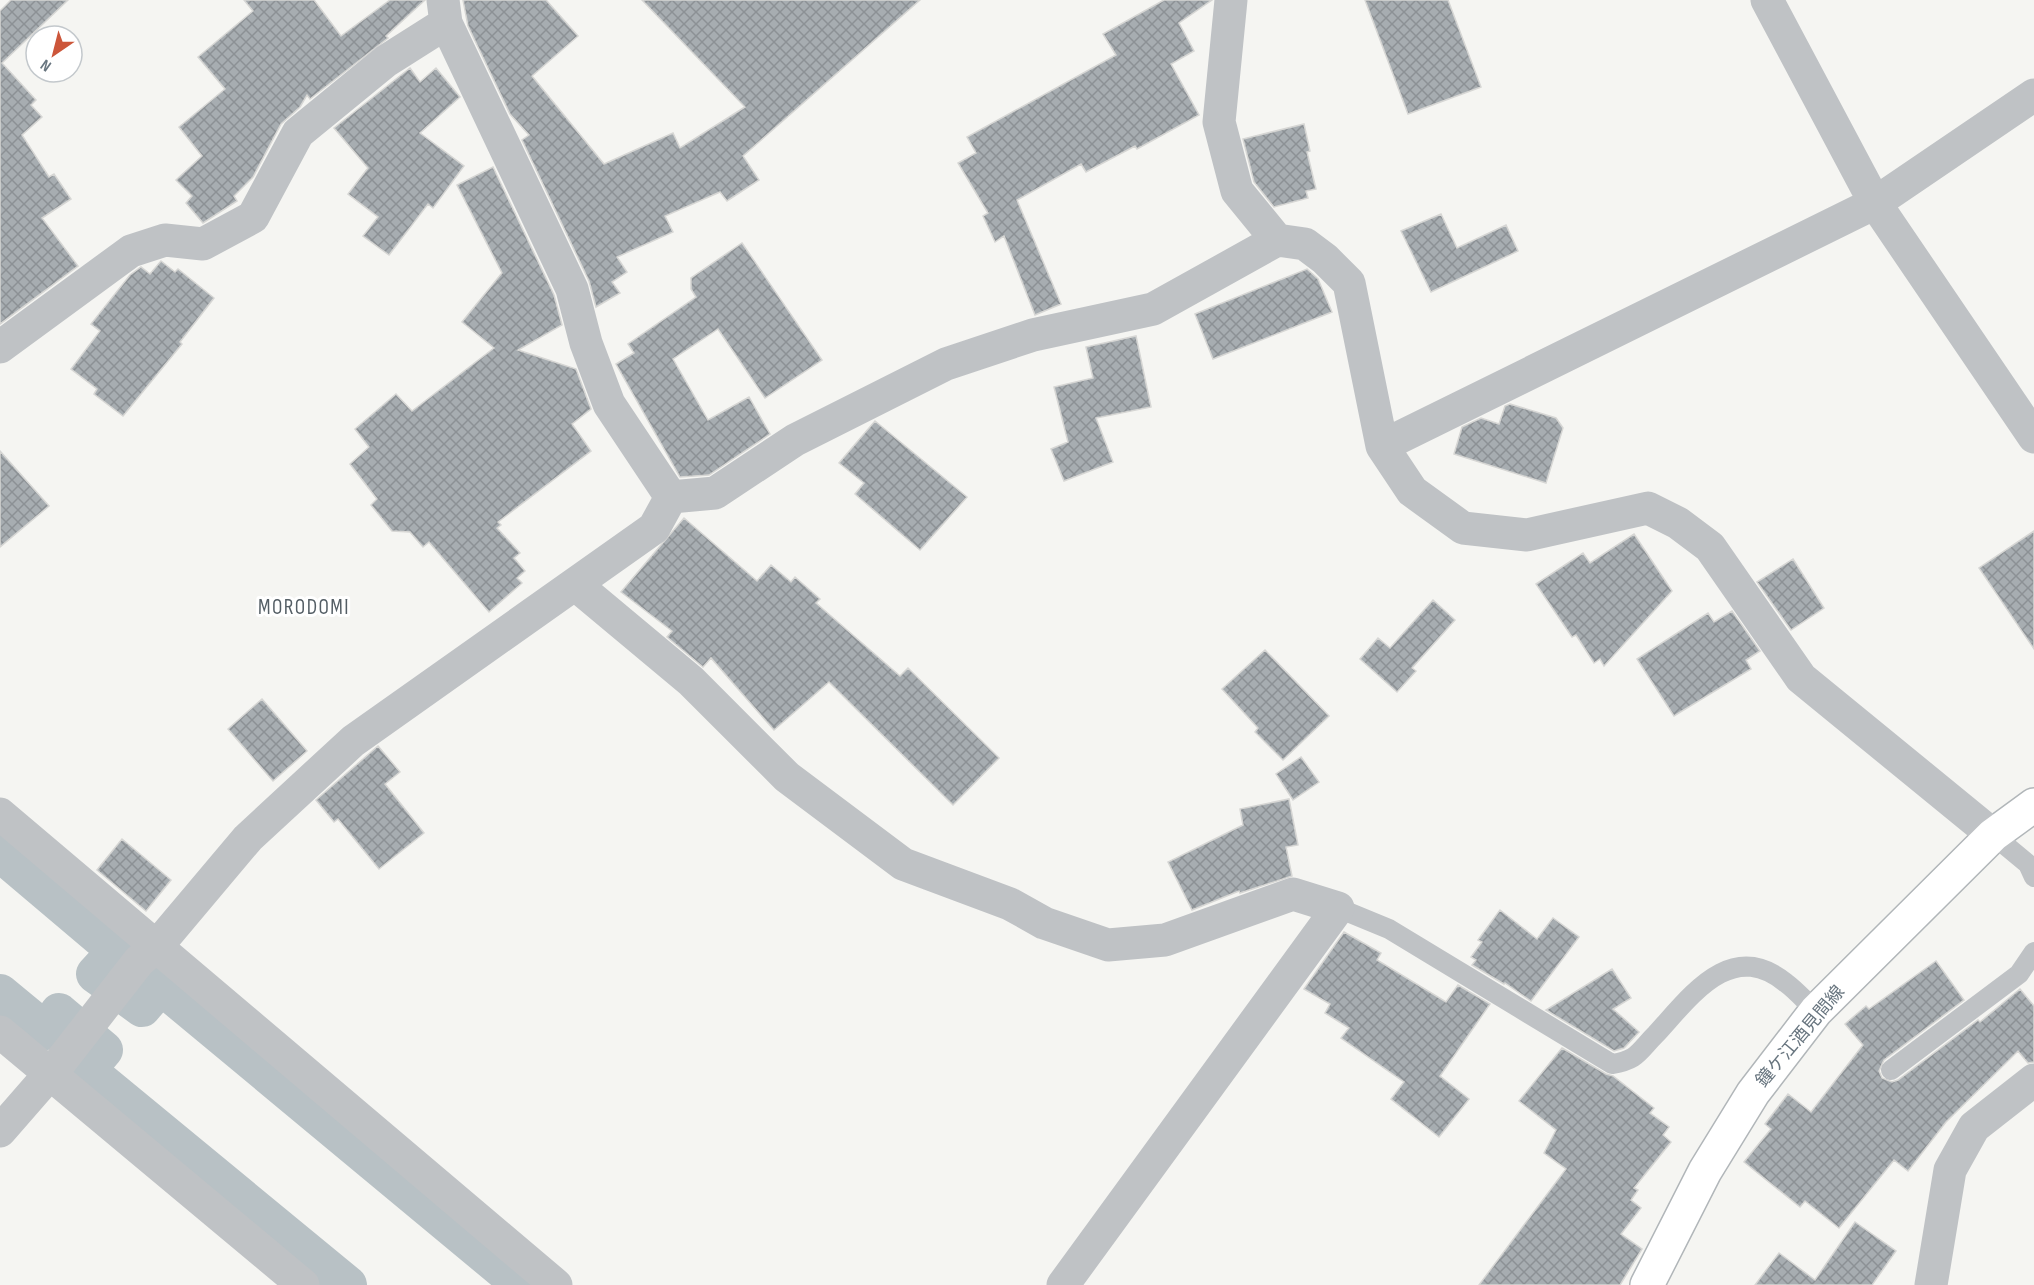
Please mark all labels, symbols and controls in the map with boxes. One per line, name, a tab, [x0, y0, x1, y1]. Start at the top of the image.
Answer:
north arrow	[24, 24, 84, 84]
text: N	[37, 55, 55, 75]
district label: MORODOMI	[258, 595, 350, 620]
street label: 鐘ケ江酒見間線	[1752, 981, 1849, 1091]

